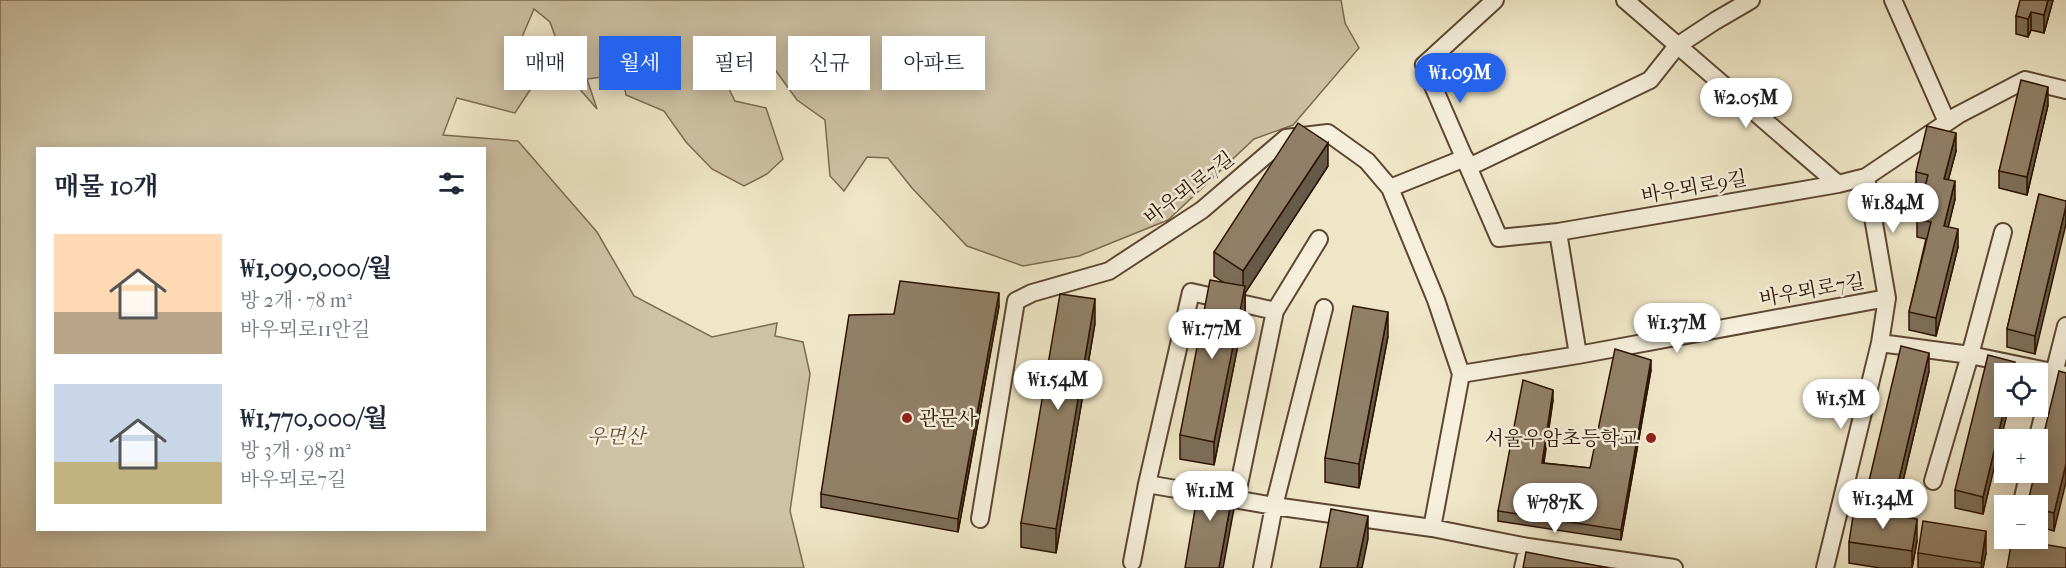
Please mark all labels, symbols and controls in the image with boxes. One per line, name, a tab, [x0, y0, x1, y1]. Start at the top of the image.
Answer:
chip: 매매	[504, 36, 587, 90]
chip: 월세	[599, 36, 681, 90]
chip: 필터	[693, 36, 776, 90]
chip: 신규	[788, 36, 870, 90]
chip: 아파트	[882, 36, 985, 90]
pin: ₩1.09M	[1411, 53, 1509, 104]
text: ₩1.09M	[1429, 61, 1491, 84]
pin: ₩2.05M	[1697, 78, 1795, 129]
text: ₩2.05M	[1714, 86, 1778, 109]
street label: 바우뫼로7길	[1140, 147, 1238, 229]
street label: 바우뫼로9길	[1639, 166, 1749, 208]
icon: filters	[435, 167, 468, 200]
text: 매물 10개	[54, 171, 158, 202]
pin: ₩1.84M	[1844, 183, 1942, 234]
text: ₩1.84M	[1862, 191, 1924, 214]
text: ₩1,090,000/월	[240, 253, 392, 284]
icon: home	[102, 258, 174, 330]
street label: 바우뫼로7길	[1758, 269, 1866, 311]
text: 방 2개 · 78 m²	[240, 289, 352, 312]
pin: ₩1.37M	[1628, 303, 1726, 354]
pin: ₩1.77M	[1163, 309, 1261, 360]
text: ₩1.37M	[1648, 311, 1706, 334]
text: ₩1.77M	[1182, 317, 1242, 340]
text: 바우뫼로11안길	[240, 318, 370, 341]
pin: ₩1.54M	[1009, 360, 1107, 411]
map controls	[1994, 363, 2048, 549]
button: locate	[1994, 363, 2048, 417]
text: ₩1.54M	[1028, 368, 1088, 391]
pin: ₩1.5M	[1799, 379, 1883, 430]
text: ₩1.5M	[1817, 387, 1865, 410]
text: ₩1,770,000/월	[240, 403, 388, 434]
place label: 관문사	[919, 407, 978, 430]
icon: home	[102, 408, 174, 480]
marker: 관문사	[900, 411, 914, 425]
park label: 우면산	[587, 425, 648, 448]
place label: 서울우암초등학교	[1484, 427, 1640, 450]
button: +	[1994, 429, 2048, 483]
marker: 서울우암초등학교	[1644, 431, 1658, 445]
text: 방 3개 · 98 m²	[240, 439, 351, 462]
text: 바우뫼로7길	[240, 468, 346, 491]
pin: ₩1.1M	[1168, 471, 1252, 522]
text: ₩1.1M	[1186, 479, 1234, 502]
pin: ₩1.34M	[1834, 479, 1932, 530]
pin: ₩787K	[1513, 483, 1597, 534]
text: ₩1.34M	[1852, 487, 1914, 510]
text: ₩787K	[1527, 491, 1583, 514]
button: −	[1994, 495, 2048, 549]

